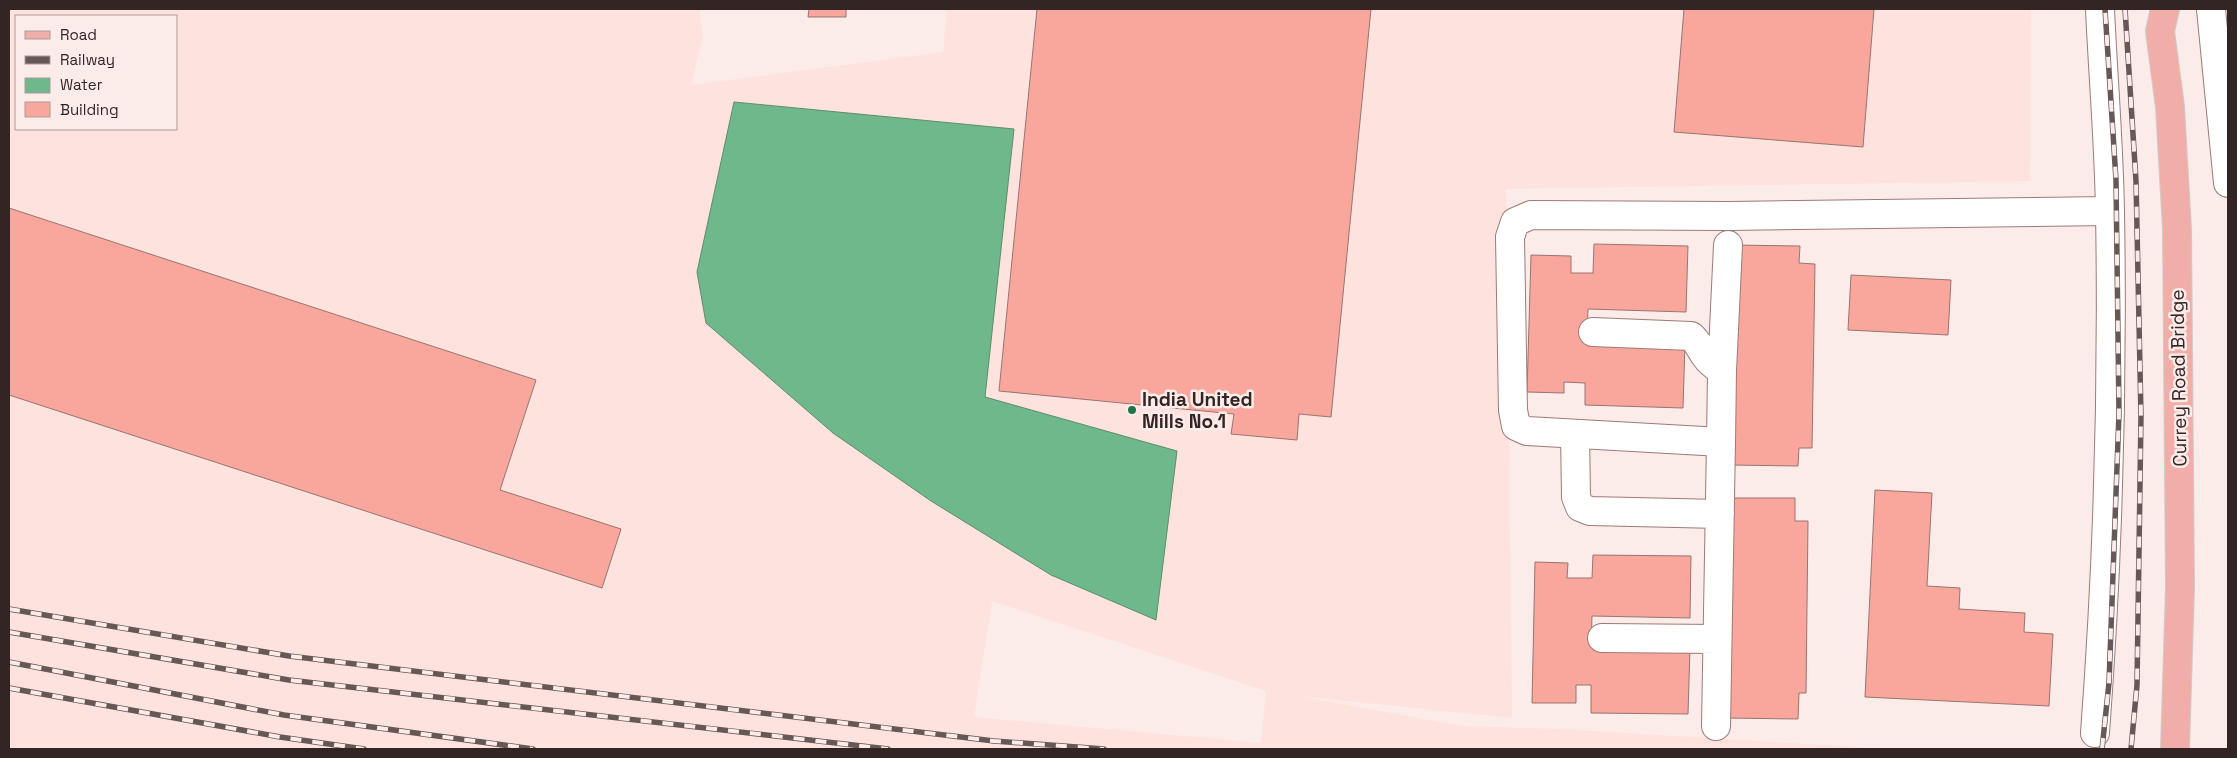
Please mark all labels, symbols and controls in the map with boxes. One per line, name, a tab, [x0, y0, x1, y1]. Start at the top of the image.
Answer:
legend	[15, 15, 178, 130]
text: Road	[60, 25, 97, 44]
text: Railway	[60, 50, 115, 69]
text: Water	[60, 75, 103, 94]
text: Building	[60, 100, 119, 119]
street label: Currey Road Bridge	[2164, 289, 2193, 467]
place label: India United Mills No.1	[1142, 387, 1253, 434]
marker: India United Mills No.1	[1126, 404, 1138, 416]

